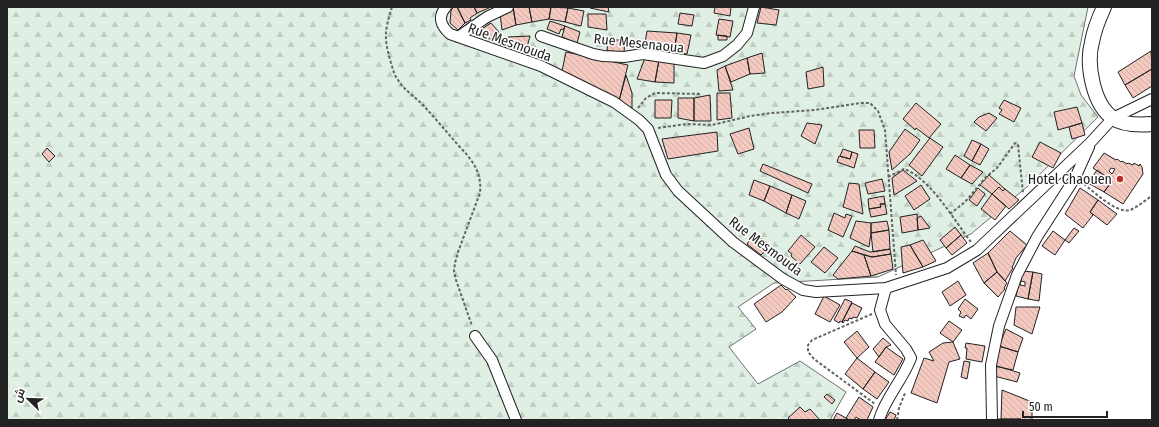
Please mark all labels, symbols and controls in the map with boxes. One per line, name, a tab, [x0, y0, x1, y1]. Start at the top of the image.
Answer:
street label: Rue Mesmouda	[466, 19, 554, 66]
street label: Rue Mesenaoua	[593, 30, 685, 57]
place label: Hotel Chaouen	[1028, 171, 1112, 188]
marker: Hotel Chaouen	[1115, 174, 1125, 184]
street label: Rue Mesmouda	[726, 213, 806, 280]
north arrow	[8, 379, 48, 419]
text: ش	[11, 386, 28, 404]
scale bar	[1023, 393, 1107, 419]
text: 50 m	[1029, 400, 1053, 414]

